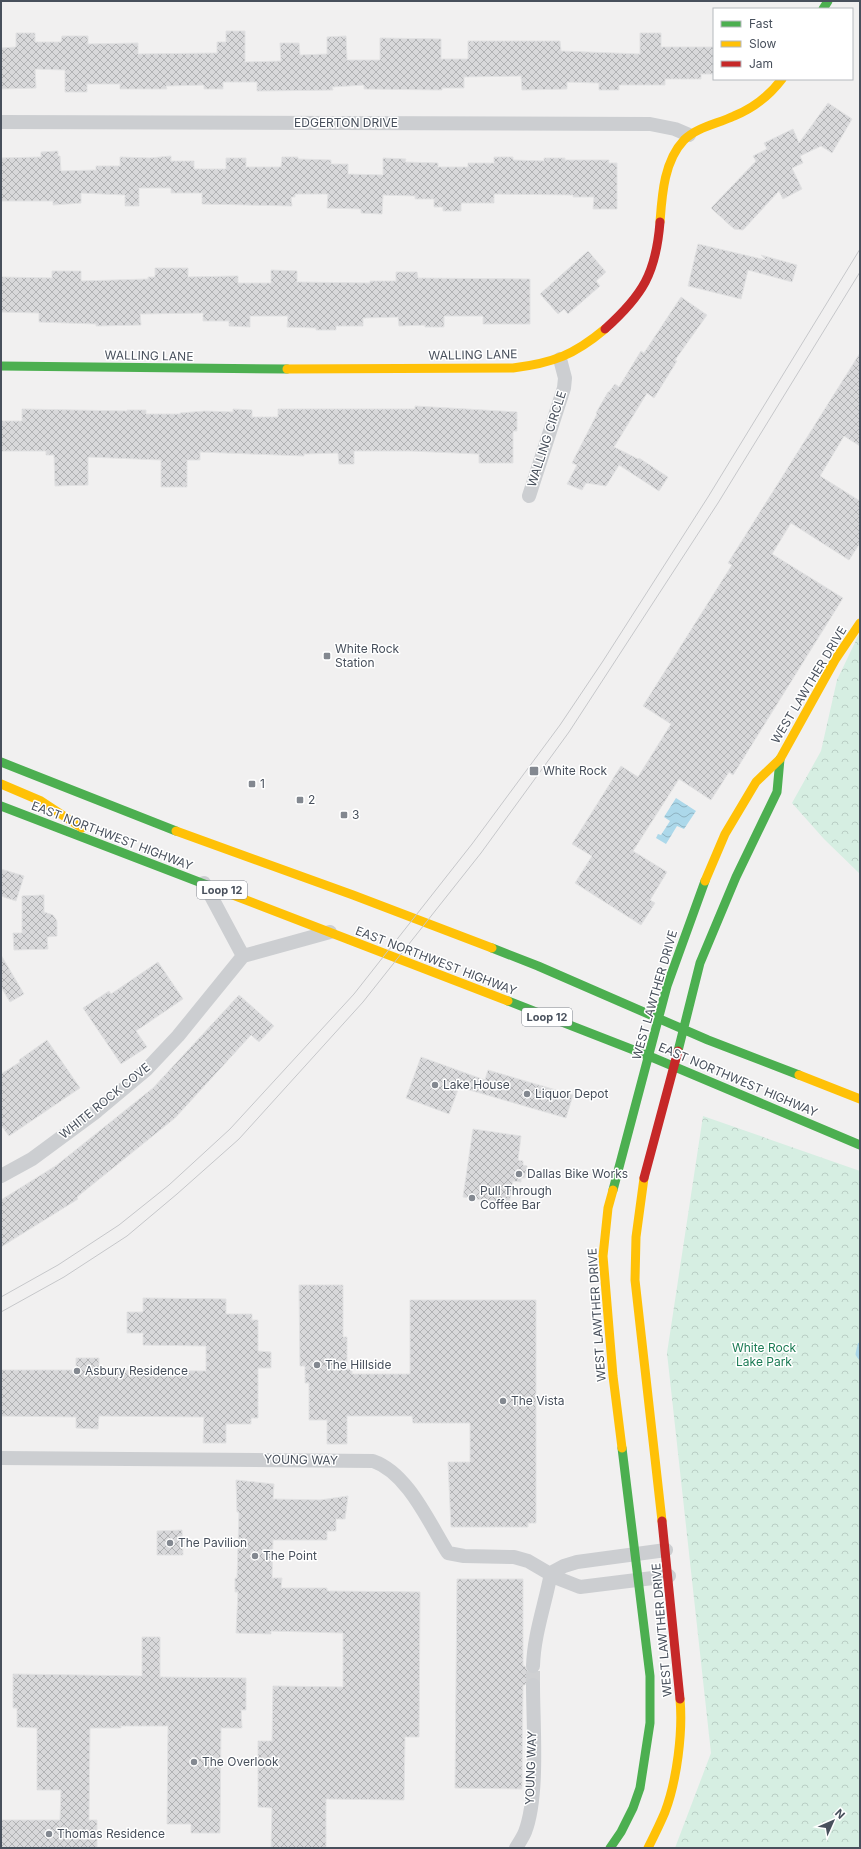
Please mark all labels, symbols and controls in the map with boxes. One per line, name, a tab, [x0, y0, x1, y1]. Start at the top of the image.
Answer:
legend	[713, 8, 853, 80]
text: Fast	[749, 16, 773, 31]
text: Slow	[749, 36, 777, 51]
text: Jam	[749, 56, 773, 71]
street label: EDGERTON DRIVE	[294, 115, 398, 130]
street label: WALLING LANE	[428, 346, 518, 363]
street label: WALLING LANE	[104, 347, 194, 364]
street label: WALLING CIRCLE	[524, 389, 569, 489]
street label: WEST LAWTHER DRIVE	[768, 623, 850, 746]
place label: White Rock Station	[335, 641, 400, 670]
marker: White Rock Station	[322, 651, 332, 661]
place label: White Rock	[543, 763, 608, 778]
marker: White Rock	[528, 765, 540, 777]
place label: 1	[260, 776, 265, 791]
marker: 1	[247, 779, 257, 789]
place label: 2	[308, 792, 315, 807]
marker: 2	[295, 795, 305, 805]
street label: EAST NORTHWEST HIGHWAY	[29, 798, 195, 873]
place label: 3	[352, 807, 359, 822]
marker: 3	[339, 810, 349, 820]
road number: Loop 12	[197, 881, 247, 899]
street label: EAST NORTHWEST HIGHWAY	[353, 923, 519, 998]
street label: WEST LAWTHER DRIVE	[629, 928, 680, 1061]
road number: Loop 12	[522, 1008, 572, 1026]
street label: EAST NORTHWEST HIGHWAY	[656, 1039, 820, 1120]
street label: WHITE ROCK COVE	[56, 1059, 153, 1142]
place label: Lake House	[443, 1077, 510, 1092]
marker: Lake House	[430, 1080, 440, 1090]
place label: Liquor Depot	[535, 1086, 608, 1101]
marker: Liquor Depot	[522, 1089, 532, 1099]
place label: Dallas Bike Works	[527, 1166, 628, 1181]
marker: Dallas Bike Works	[514, 1169, 524, 1179]
place label: Pull Through Coffee Bar	[480, 1183, 552, 1212]
marker: Pull Through Coffee Bar	[467, 1193, 477, 1203]
street label: WEST LAWTHER DRIVE	[584, 1248, 609, 1382]
park label: White Rock Lake Park	[732, 1340, 797, 1369]
place label: The Hillside	[325, 1357, 391, 1372]
marker: The Hillside	[312, 1360, 322, 1370]
place label: Asbury Residence	[85, 1363, 188, 1378]
marker: Asbury Residence	[72, 1366, 82, 1376]
place label: The Vista	[511, 1393, 564, 1408]
marker: The Vista	[498, 1396, 508, 1406]
street label: YOUNG WAY	[264, 1451, 338, 1468]
place label: The Pavilion	[178, 1535, 247, 1550]
marker: The Pavilion	[165, 1538, 175, 1548]
place label: The Point	[263, 1548, 317, 1563]
marker: The Point	[250, 1551, 260, 1561]
street label: WEST LAWTHER DRIVE	[648, 1563, 675, 1698]
street label: YOUNG WAY	[522, 1731, 539, 1805]
place label: The Overlook	[202, 1754, 279, 1769]
marker: The Overlook	[189, 1757, 199, 1767]
north arrow	[813, 1801, 853, 1841]
text: N	[832, 1806, 848, 1822]
place label: Thomas Residence	[57, 1826, 165, 1841]
marker: Thomas Residence	[44, 1829, 54, 1839]

